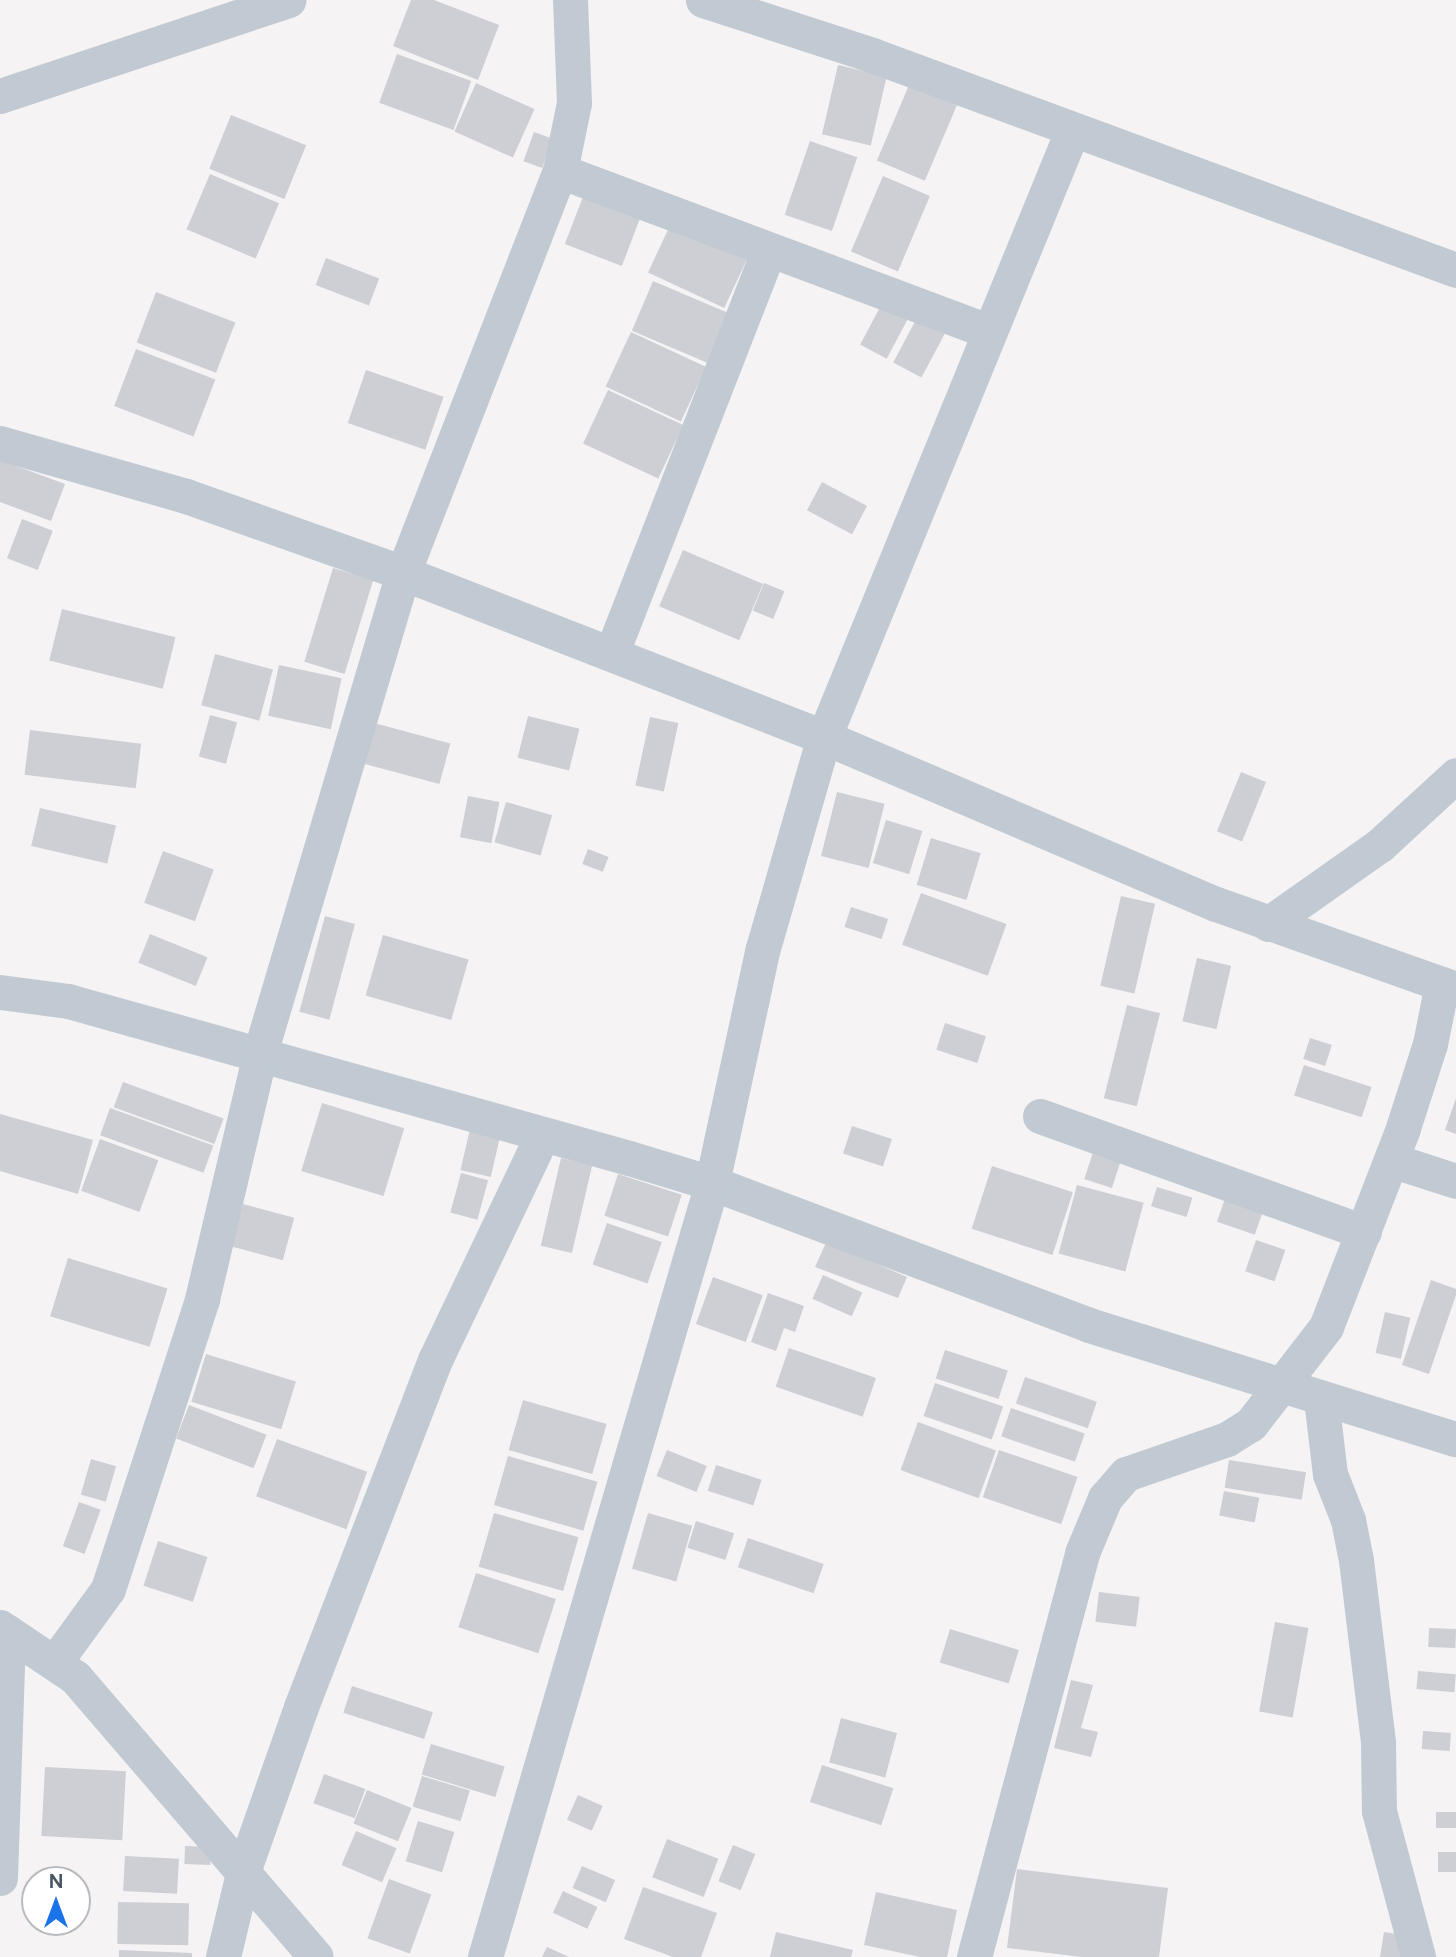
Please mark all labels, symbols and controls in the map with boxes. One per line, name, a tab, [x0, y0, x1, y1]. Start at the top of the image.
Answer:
north arrow	[21, 1866, 91, 1936]
text: N	[49, 1870, 63, 1893]

